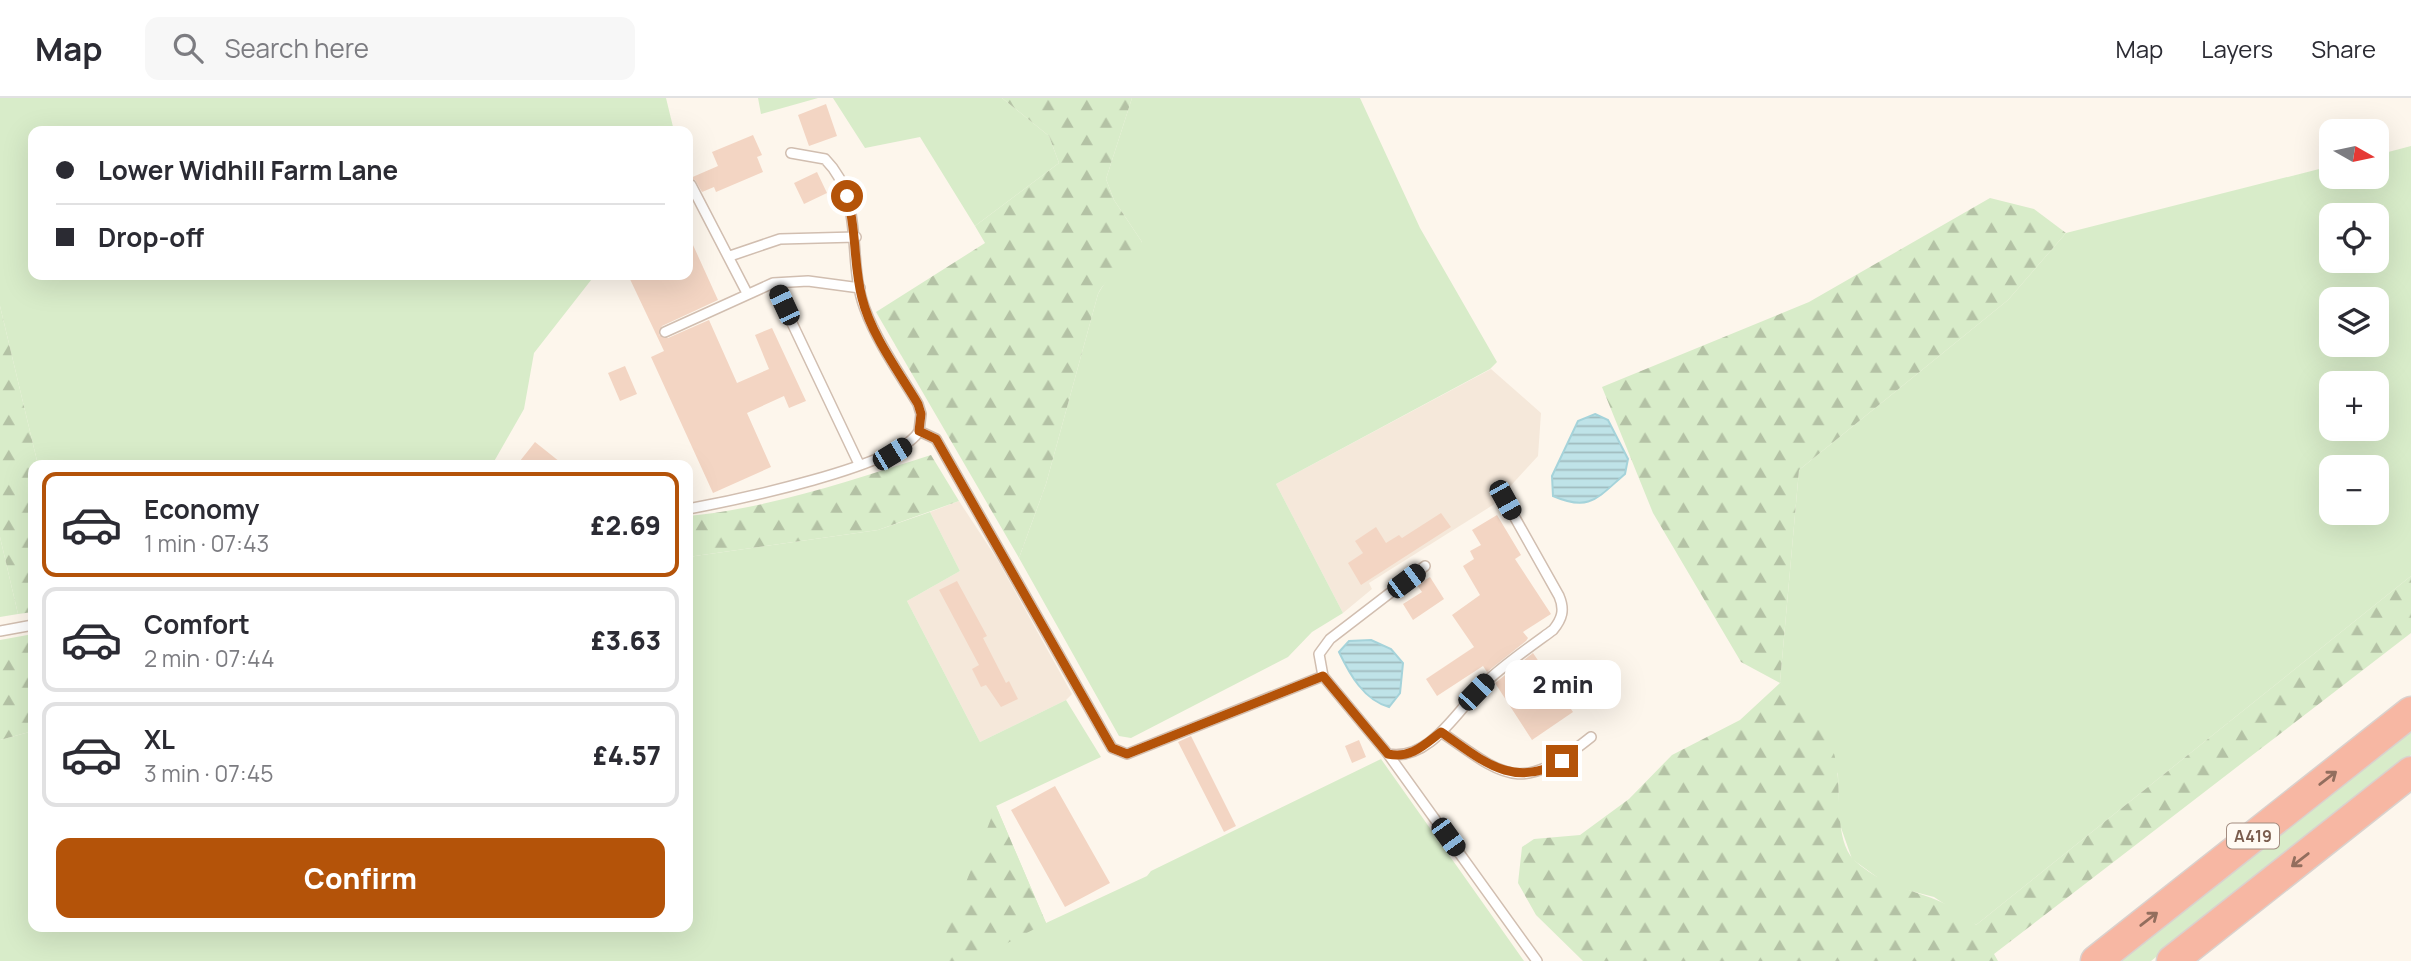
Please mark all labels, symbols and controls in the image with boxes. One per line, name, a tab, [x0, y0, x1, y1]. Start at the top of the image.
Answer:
search box	[145, 17, 635, 80]
text: Map	[35, 26, 103, 71]
icon: search	[169, 29, 207, 67]
text: Search here	[225, 30, 369, 66]
text: Map	[2116, 32, 2163, 65]
text: Layers	[2201, 32, 2273, 65]
text: Share	[2311, 32, 2376, 65]
north arrow	[2319, 119, 2389, 189]
map controls	[2319, 119, 2389, 525]
text: Lower Widhill Farm Lane	[98, 152, 398, 188]
route start	[831, 180, 863, 212]
button: locate	[2319, 203, 2389, 273]
text: Drop-off	[98, 219, 204, 255]
car	[766, 282, 803, 328]
button: layers	[2319, 287, 2389, 357]
button: +	[2319, 371, 2389, 441]
car	[869, 434, 916, 474]
button: −	[2319, 455, 2389, 525]
car	[1486, 477, 1525, 523]
text: Economy	[144, 491, 259, 527]
icon: car	[60, 493, 123, 556]
text: £2.69	[591, 507, 661, 543]
text: 1 min · 07:43	[144, 527, 269, 559]
car	[1383, 560, 1430, 602]
text: Comfort	[144, 606, 250, 642]
icon: car	[60, 608, 123, 671]
text: £3.63	[591, 622, 661, 658]
text: 2 min · 07:44	[144, 642, 274, 674]
callout: 2 min	[1504, 660, 1620, 708]
text: 2 min	[1533, 668, 1594, 700]
car	[1454, 670, 1499, 714]
text: XL	[144, 721, 175, 757]
icon: car	[60, 723, 123, 786]
text: £4.57	[593, 737, 661, 773]
route end	[1546, 745, 1578, 777]
text: 3 min · 07:45	[144, 757, 274, 789]
one-way arrow	[2318, 770, 2336, 785]
car	[1428, 814, 1469, 860]
road number: A419	[2227, 824, 2279, 848]
button: Confirm	[56, 838, 665, 918]
one-way arrow	[2291, 852, 2309, 868]
one-way arrow	[2140, 911, 2158, 926]

